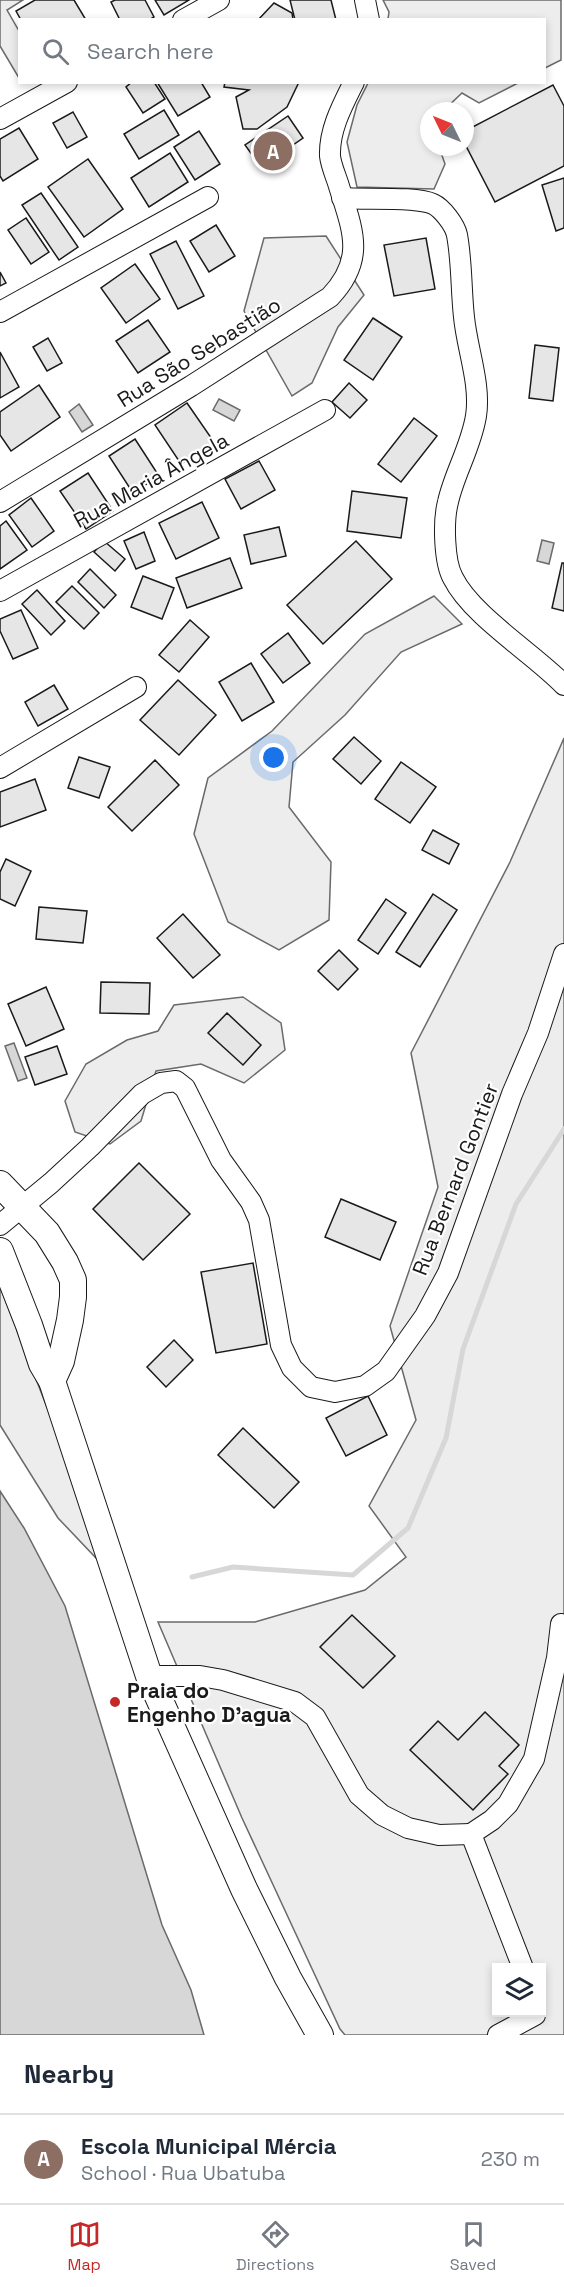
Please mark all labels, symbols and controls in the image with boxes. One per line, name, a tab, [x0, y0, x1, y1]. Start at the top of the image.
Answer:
search box	[18, 18, 546, 84]
icon: search	[39, 35, 72, 68]
text: Search here	[87, 37, 214, 65]
north arrow	[420, 102, 474, 156]
pin: A	[254, 128, 292, 174]
street label: Rua São Sebastião	[112, 291, 286, 413]
street label: Rua Maria Ângela	[69, 426, 233, 534]
your location	[259, 743, 288, 772]
street label: Rua Bernard Gontier	[406, 1079, 504, 1279]
place label: Praia do Engenho D'agua	[127, 1677, 291, 1728]
marker: Praia do Engenho D'agua	[108, 1695, 122, 1709]
map controls	[492, 1963, 546, 2017]
button: layers	[492, 1963, 546, 2017]
text: Nearby	[24, 2057, 114, 2091]
text: Escola Municipal Mércia	[81, 2132, 336, 2160]
text: A	[37, 2146, 50, 2172]
text: 230 m	[481, 2146, 540, 2172]
text: School · Rua Ubatuba	[81, 2160, 286, 2186]
tab: Map	[68, 2218, 101, 2275]
tab: Directions	[236, 2218, 315, 2275]
tab: Saved	[450, 2218, 496, 2275]

